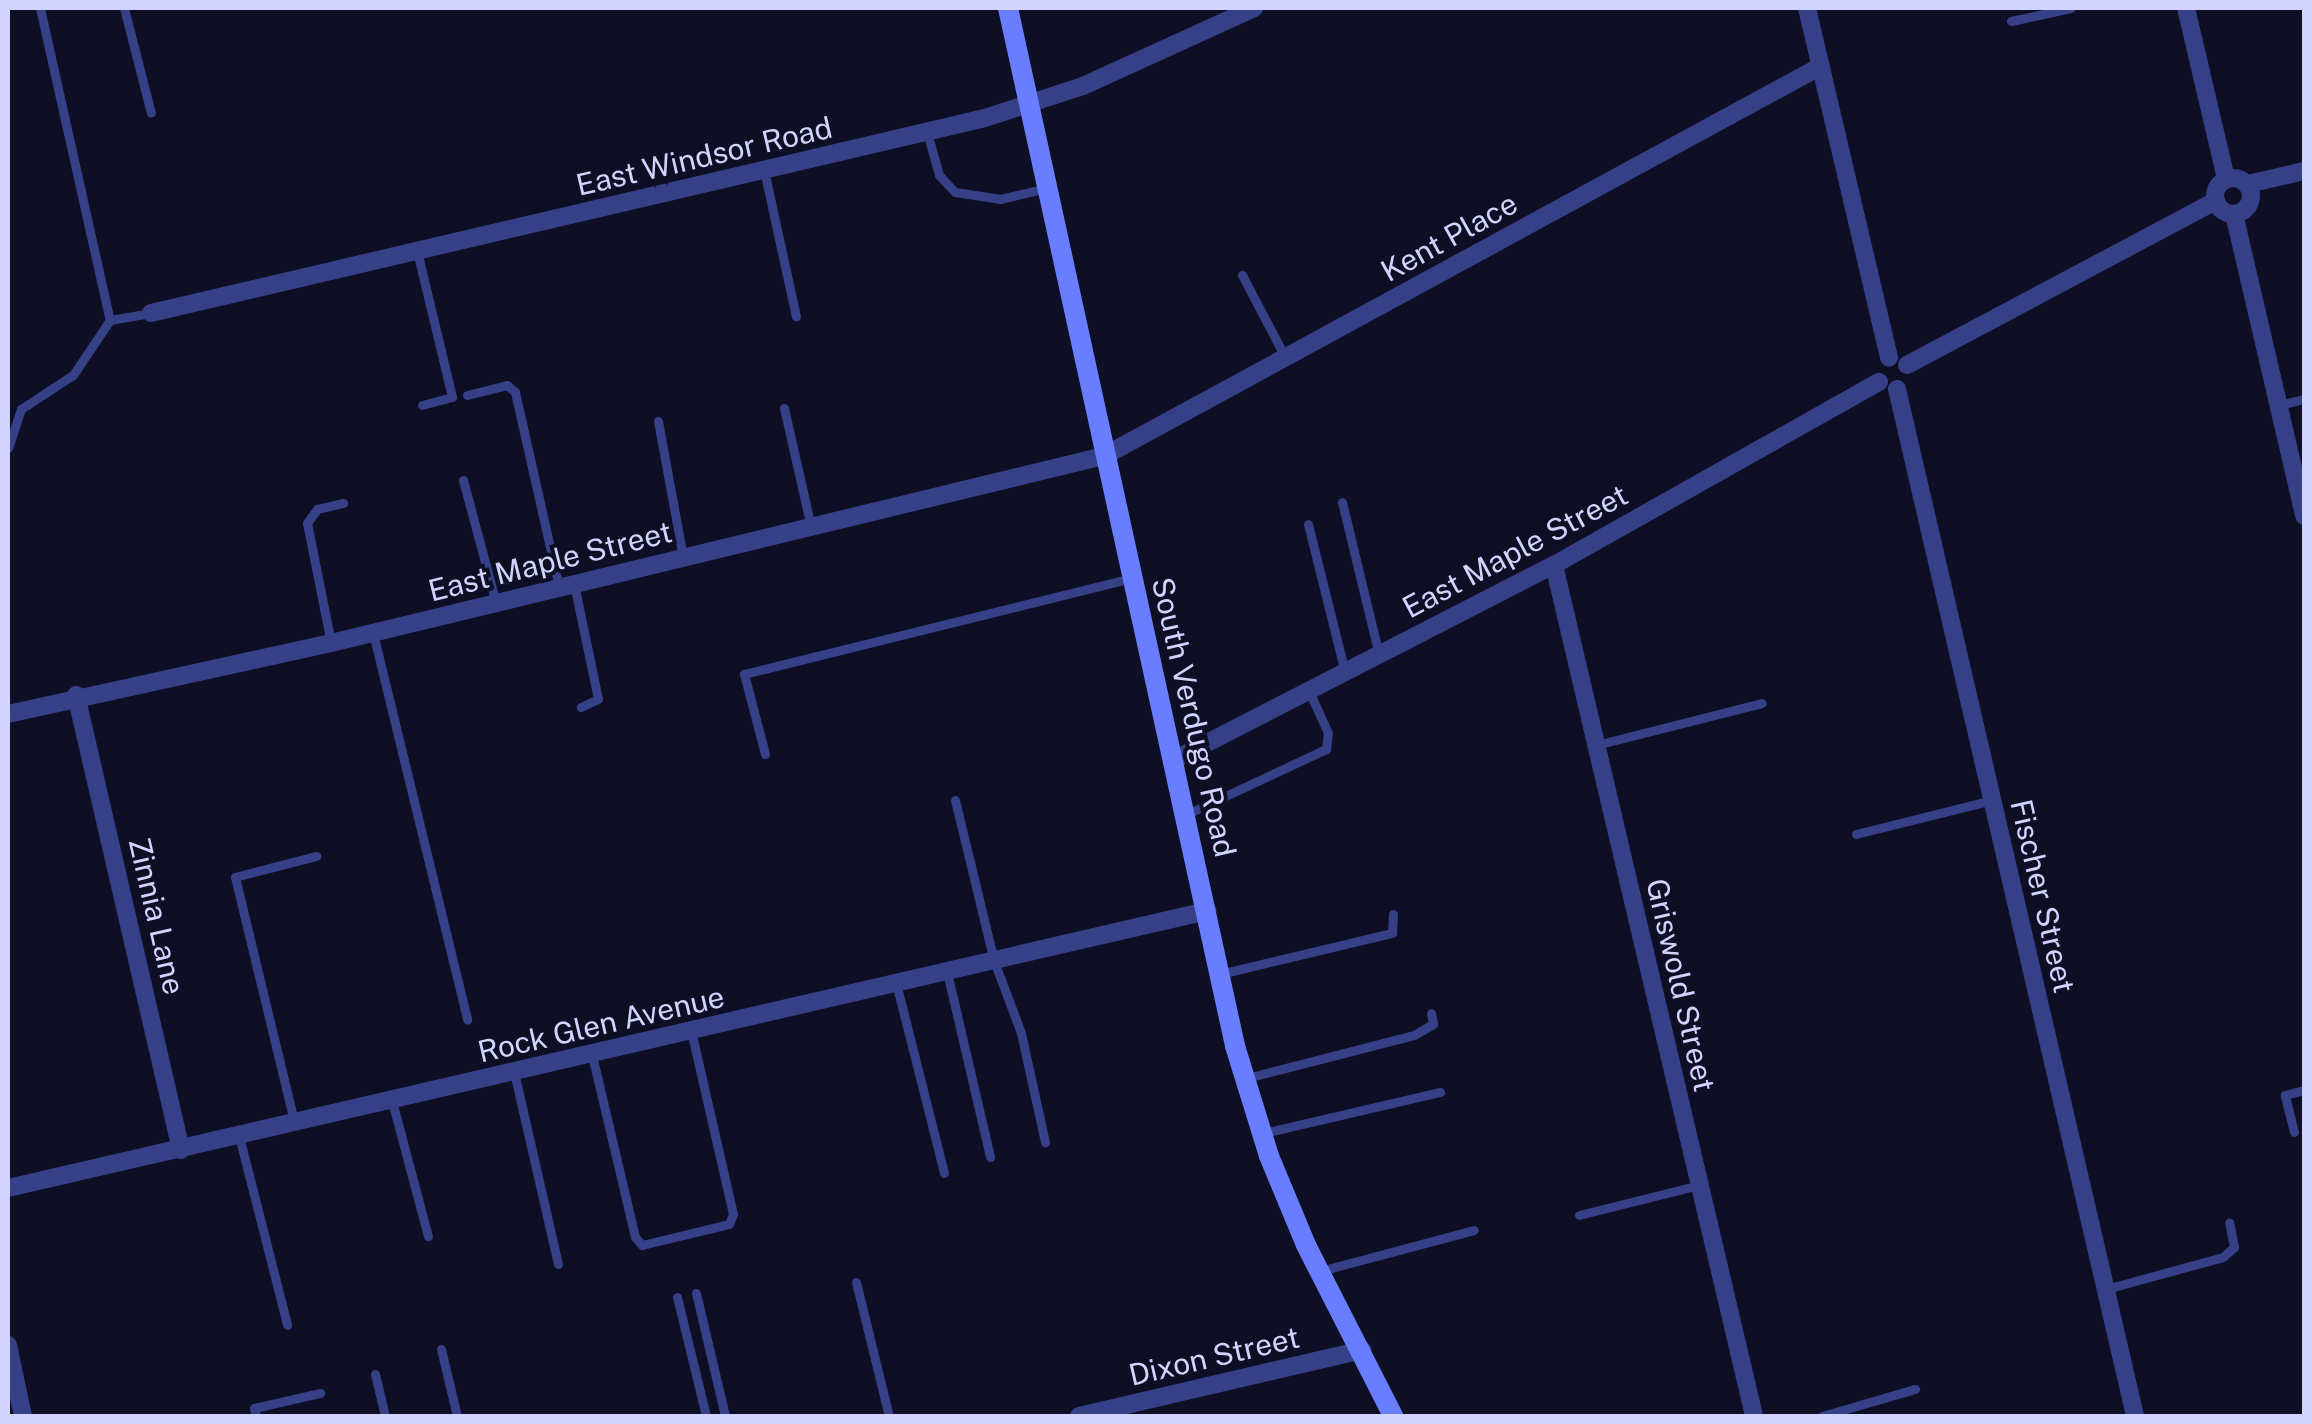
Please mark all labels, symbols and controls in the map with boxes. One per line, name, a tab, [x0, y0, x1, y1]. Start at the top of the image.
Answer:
street label: East Windsor Road	[572, 109, 836, 203]
street label: Kent Place	[1375, 185, 1523, 289]
street label: East Maple Street	[1396, 476, 1634, 626]
street label: East Maple Street	[424, 513, 676, 609]
street label: South Verdugo Road	[1144, 573, 1244, 861]
street label: Fischer Street	[2003, 796, 2083, 996]
street label: Zinnia Lane	[121, 834, 193, 998]
street label: Griswold Street	[1639, 875, 1723, 1095]
street label: Rock Glen Avenue	[474, 978, 728, 1070]
street label: Dixon Street	[1125, 1319, 1303, 1393]

